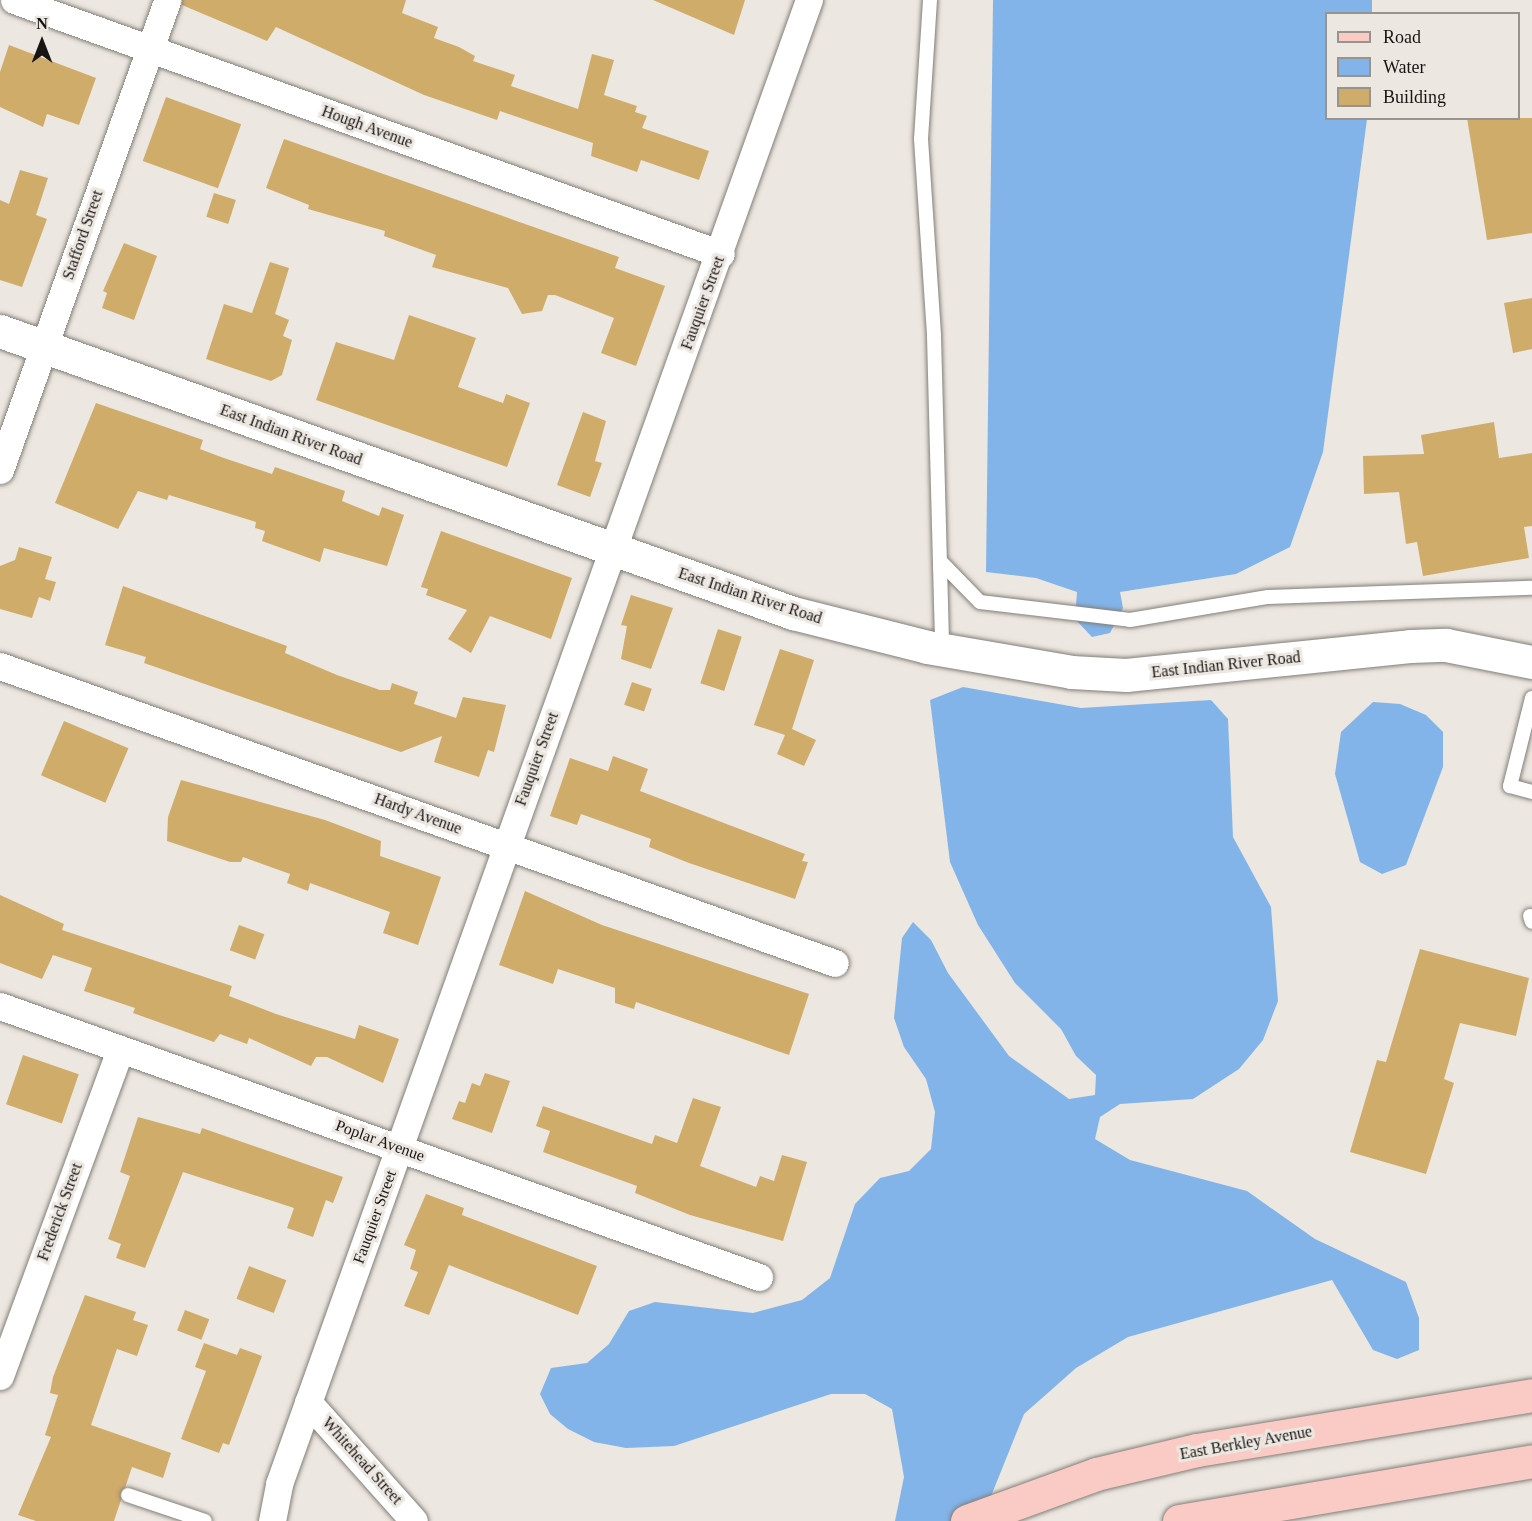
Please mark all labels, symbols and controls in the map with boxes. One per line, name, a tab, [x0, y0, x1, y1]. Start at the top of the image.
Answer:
north arrow	[12, 12, 72, 72]
legend	[1325, 12, 1520, 120]
text: N	[36, 15, 48, 32]
text: Road	[1383, 27, 1421, 47]
text: Water	[1383, 57, 1426, 77]
text: Building	[1383, 87, 1446, 107]
street label: Hough Avenue	[319, 102, 415, 152]
street label: Stafford Street	[59, 188, 107, 282]
street label: Fauquier Street	[677, 254, 729, 352]
street label: East Indian River Road	[217, 400, 365, 470]
street label: East Indian River Road	[676, 564, 824, 628]
street label: East Indian River Road	[1151, 648, 1301, 682]
street label: Fauquier Street	[511, 710, 563, 808]
street label: Hardy Avenue	[371, 789, 465, 839]
street label: Poplar Avenue	[332, 1116, 428, 1166]
street label: Frederick Street	[33, 1160, 87, 1264]
street label: Fauquier Street	[349, 1168, 401, 1266]
street label: Whitehead Street	[318, 1413, 406, 1509]
street label: East Berkley Avenue	[1178, 1422, 1314, 1464]

